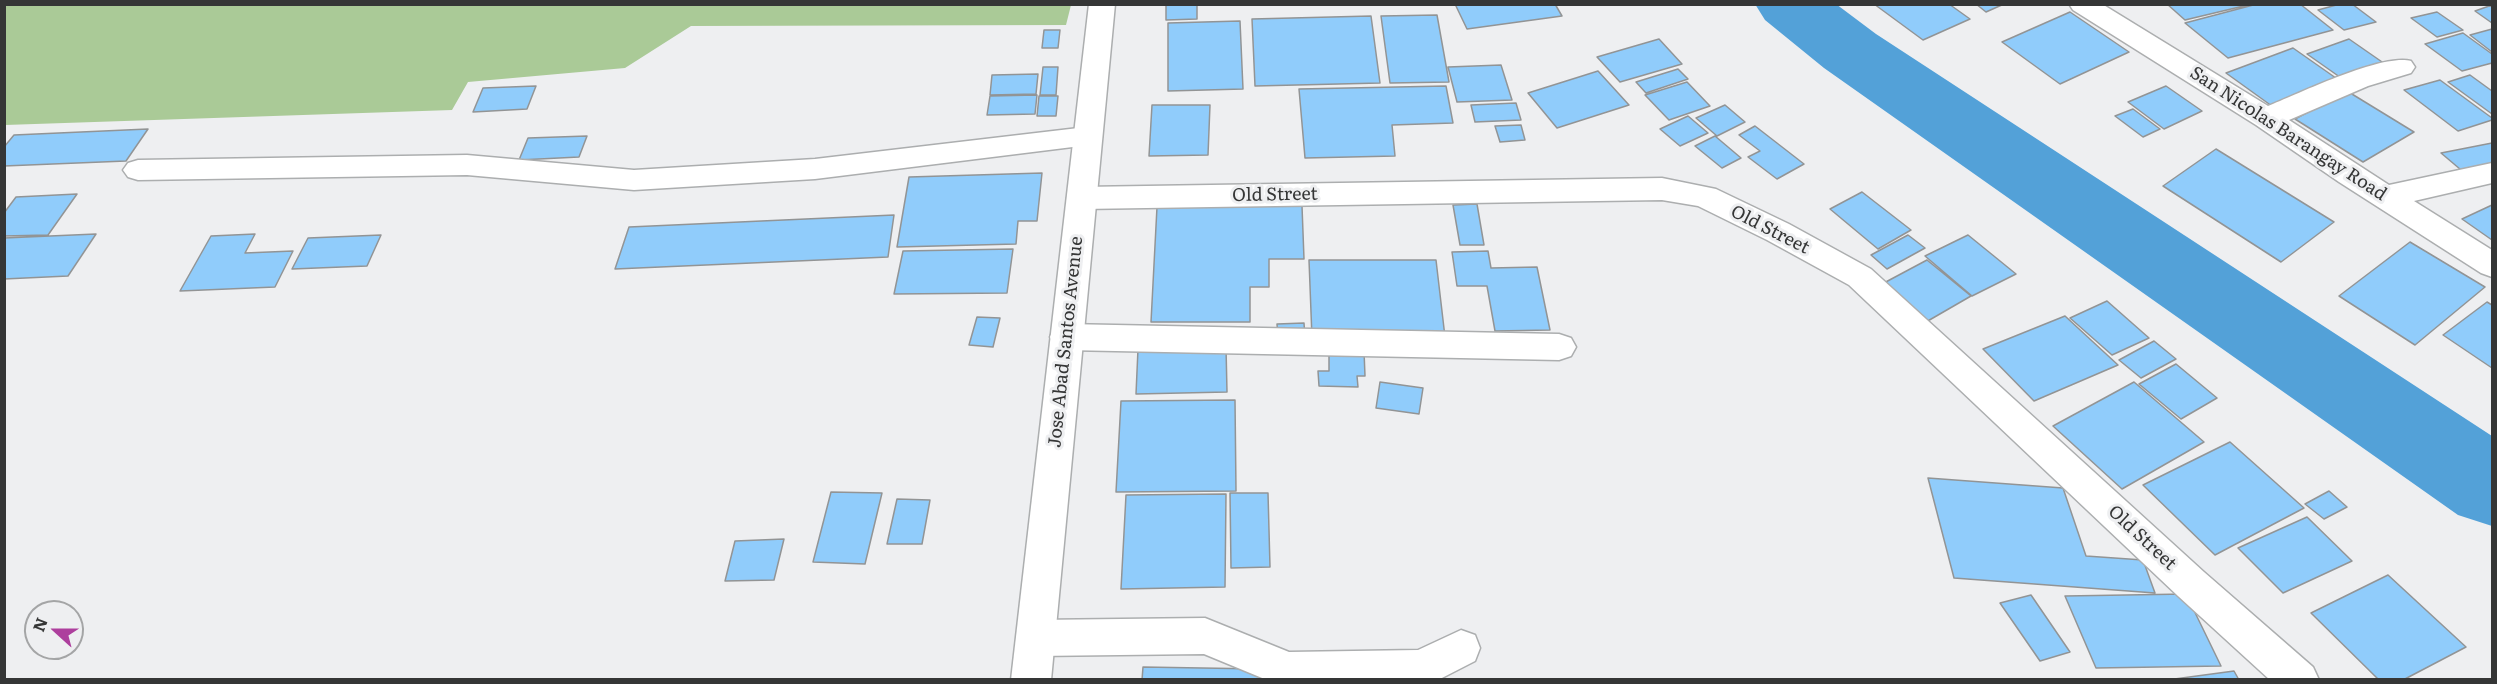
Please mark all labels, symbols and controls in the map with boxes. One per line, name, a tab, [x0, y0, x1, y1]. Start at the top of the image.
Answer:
street label: San Nicolas Barangay Road	[2186, 62, 2390, 206]
street label: Old Street	[1232, 183, 1318, 207]
street label: Old Street	[1727, 201, 1813, 259]
street label: Jose Abad Santos Avenue	[1044, 235, 1088, 449]
street label: Old Street	[2103, 501, 2181, 575]
north arrow	[24, 600, 84, 660]
text: N	[25, 614, 53, 635]

